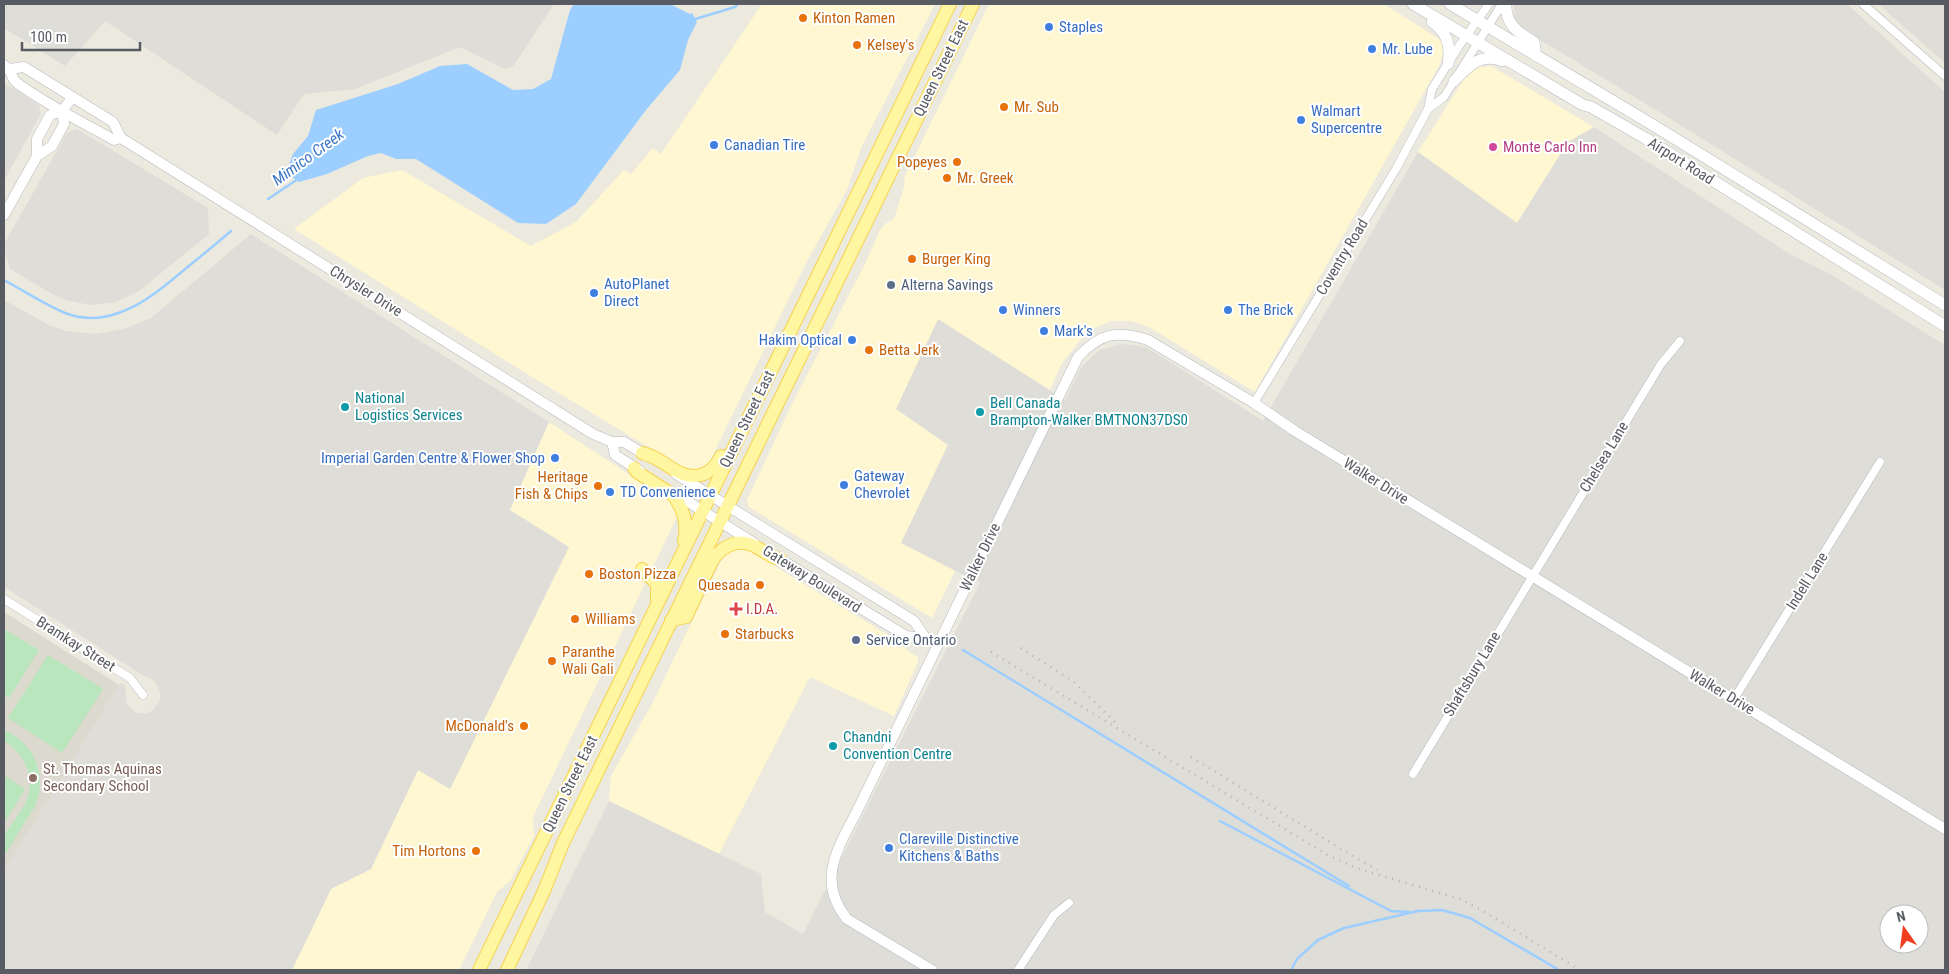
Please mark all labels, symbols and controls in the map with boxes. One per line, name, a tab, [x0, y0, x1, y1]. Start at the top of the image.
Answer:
place label: Kinton Ramen	[813, 9, 895, 27]
marker: Kinton Ramen	[797, 12, 809, 24]
street label: Queen Street East	[910, 17, 972, 119]
place label: Staples	[1059, 18, 1103, 36]
scale bar	[22, 20, 140, 52]
marker: Staples	[1043, 21, 1055, 33]
text: 100 m	[30, 28, 67, 46]
place label: Kelsey's	[867, 36, 915, 54]
marker: Kelsey's	[851, 39, 863, 51]
place label: Mr. Lube	[1382, 40, 1433, 58]
marker: Mr. Lube	[1366, 43, 1378, 55]
place label: Mr. Sub	[1014, 98, 1059, 116]
marker: Mr. Sub	[998, 101, 1010, 113]
place label: Walmart Supercentre	[1311, 102, 1382, 137]
marker: Walmart Supercentre	[1295, 114, 1307, 126]
water label: Mimico Creek	[268, 124, 348, 189]
street label: Airport Road	[1645, 134, 1717, 188]
place label: Canadian Tire	[724, 136, 805, 154]
place label: Monte Carlo Inn	[1503, 138, 1597, 156]
marker: Canadian Tire	[708, 139, 720, 151]
marker: Monte Carlo Inn	[1487, 141, 1499, 153]
place label: Popeyes	[897, 153, 947, 171]
marker: Popeyes	[951, 156, 963, 168]
place label: Mr. Greek	[957, 169, 1014, 187]
marker: Mr. Greek	[941, 172, 953, 184]
street label: Coventry Road	[1312, 216, 1372, 298]
place label: Burger King	[922, 250, 991, 268]
marker: Burger King	[906, 253, 918, 265]
street label: Chrysler Drive	[326, 262, 406, 320]
place label: AutoPlanet Direct	[604, 275, 669, 310]
place label: Alterna Savings	[901, 276, 993, 294]
marker: Alterna Savings	[885, 279, 897, 291]
marker: AutoPlanet Direct	[588, 287, 600, 299]
place label: Winners	[1013, 301, 1061, 319]
place label: The Brick	[1238, 301, 1294, 319]
marker: Winners	[997, 304, 1009, 316]
marker: The Brick	[1222, 304, 1234, 316]
place label: Mark's	[1054, 322, 1093, 340]
marker: Mark's	[1038, 325, 1050, 337]
place label: Hakim Optical	[759, 331, 842, 349]
marker: Hakim Optical	[846, 334, 858, 346]
place label: Betta Jerk	[879, 341, 940, 359]
marker: Betta Jerk	[863, 344, 875, 356]
street label: Queen Street East	[716, 368, 778, 470]
place label: National Logistics Services	[355, 389, 463, 424]
place label: Bell Canada Brampton-Walker BMTNON37DS0	[990, 394, 1188, 429]
marker: National Logistics Services	[339, 401, 351, 413]
marker: Bell Canada Brampton-Walker BMTNON37DS0	[974, 406, 986, 418]
street label: Chelsea Lane	[1576, 418, 1632, 496]
place label: Imperial Garden Centre & Flower Shop	[321, 449, 545, 467]
marker: Imperial Garden Centre & Flower Shop	[549, 452, 561, 464]
street label: Walker Drive	[1340, 454, 1412, 508]
place label: Gateway Chevrolet	[854, 467, 910, 502]
place label: Heritage Fish & Chips	[515, 468, 588, 503]
marker: Gateway Chevrolet	[838, 479, 850, 491]
marker: Heritage Fish & Chips	[592, 480, 604, 492]
place label: TD Convenience	[620, 483, 715, 501]
marker: TD Convenience	[604, 486, 616, 498]
street label: Walker Drive	[956, 520, 1004, 594]
street label: Gateway Boulevard	[759, 541, 865, 617]
street label: Indell Lane	[1782, 549, 1832, 613]
place label: Boston Pizza	[599, 565, 676, 583]
marker: Boston Pizza	[583, 568, 595, 580]
place label: Quesada	[698, 576, 750, 594]
marker: Quesada	[754, 579, 766, 591]
place label: I.D.A.	[746, 600, 778, 618]
marker: I.D.A.	[730, 603, 742, 615]
place label: Williams	[585, 610, 636, 628]
street label: Bramkay Street	[33, 613, 119, 675]
marker: Williams	[569, 613, 581, 625]
place label: Starbucks	[735, 625, 794, 643]
marker: Starbucks	[719, 628, 731, 640]
street label: Shaftsbury Lane	[1440, 628, 1504, 720]
place label: Service Ontario	[866, 631, 956, 649]
marker: Service Ontario	[850, 634, 862, 646]
place label: Paranthe Wali Gali	[562, 643, 615, 678]
marker: Paranthe Wali Gali	[546, 655, 558, 667]
street label: Walker Drive	[1686, 665, 1758, 719]
place label: McDonald's	[445, 717, 514, 735]
marker: McDonald's	[518, 720, 530, 732]
place label: Chandni Convention Centre	[843, 728, 952, 763]
street label: Queen Street East	[539, 733, 601, 835]
marker: Chandni Convention Centre	[827, 740, 839, 752]
place label: St. Thomas Aquinas Secondary School	[43, 760, 162, 795]
marker: St. Thomas Aquinas Secondary School	[27, 772, 39, 784]
place label: Clareville Distinctive Kitchens & Baths	[899, 830, 1019, 865]
place label: Tim Hortons	[392, 842, 466, 860]
marker: Clareville Distinctive Kitchens & Baths	[883, 842, 895, 854]
marker: Tim Hortons	[470, 845, 482, 857]
north arrow	[1879, 904, 1929, 954]
text: N	[1895, 908, 1907, 925]

